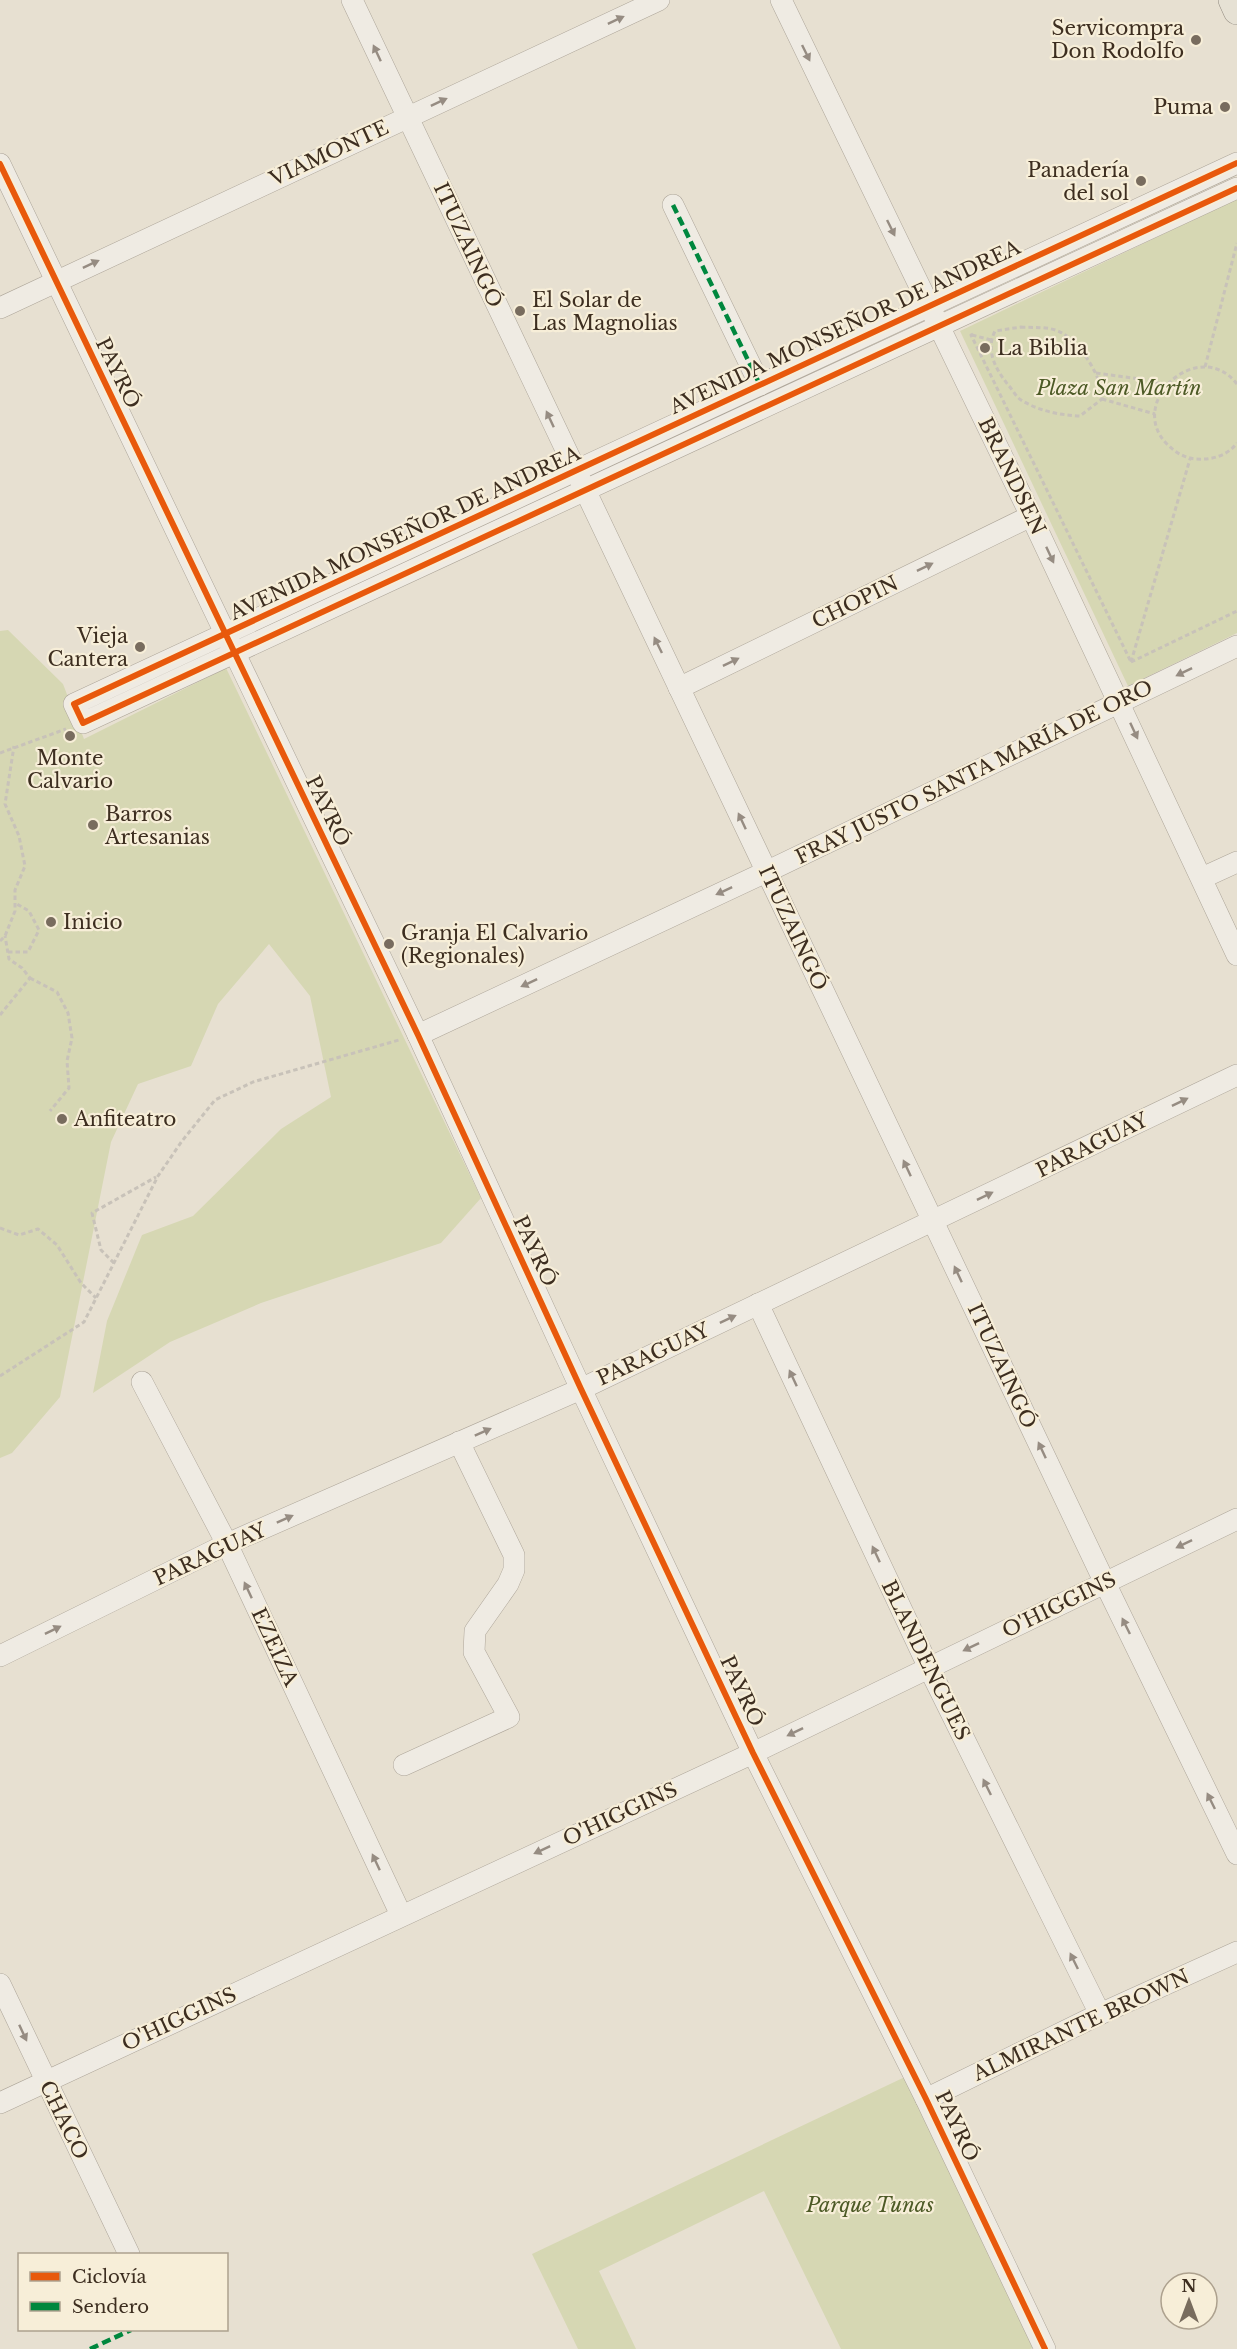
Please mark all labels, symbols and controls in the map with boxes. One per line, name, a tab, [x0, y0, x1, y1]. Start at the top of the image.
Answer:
one-way arrow	[607, 15, 625, 25]
place label: Servicompra Don Rodolfo	[1051, 16, 1185, 63]
marker: Servicompra Don Rodolfo	[1189, 33, 1203, 47]
one-way arrow	[372, 44, 381, 61]
one-way arrow	[802, 44, 811, 61]
place label: Puma	[1153, 95, 1214, 119]
one-way arrow	[430, 98, 447, 107]
marker: Puma	[1218, 100, 1232, 114]
street label: VIAMONTE	[265, 115, 392, 191]
place label: Panadería del sol	[1027, 158, 1130, 205]
marker: Panadería del sol	[1134, 174, 1148, 188]
street label: ITUZAINGÓ	[429, 178, 508, 311]
one-way arrow	[887, 220, 896, 237]
street label: AVENIDA MONSEÑOR DE ANDREA	[664, 234, 1025, 419]
one-way arrow	[82, 260, 99, 269]
place label: El Solar de Las Magnolias	[532, 288, 678, 335]
marker: El Solar de Las Magnolias	[513, 304, 527, 318]
street label: PAYRÓ	[91, 333, 146, 412]
place label: La Biblia	[997, 336, 1089, 360]
marker: La Biblia	[978, 341, 992, 355]
park label: Plaza San Martín	[1035, 376, 1202, 400]
one-way arrow	[545, 410, 554, 427]
street label: BRANDSEN	[973, 413, 1051, 539]
street label: AVENIDA MONSEÑOR DE ANDREA	[224, 440, 585, 625]
one-way arrow	[1046, 546, 1055, 563]
one-way arrow	[917, 563, 934, 572]
street label: CHOPIN	[808, 571, 902, 633]
place label: Vieja Cantera	[47, 624, 129, 671]
one-way arrow	[654, 637, 663, 654]
marker: Vieja Cantera	[133, 640, 147, 654]
one-way arrow	[723, 657, 740, 667]
one-way arrow	[1176, 667, 1193, 676]
street label: FRAY JUSTO SANTA MARÍA DE ORO	[791, 674, 1157, 869]
one-way arrow	[1129, 722, 1138, 739]
marker: Monte Calvario	[63, 729, 77, 743]
place label: Monte Calvario	[27, 746, 113, 793]
street label: PAYRÓ	[301, 771, 356, 850]
place label: Barros Artesanias	[104, 802, 210, 849]
one-way arrow	[738, 813, 747, 830]
marker: Barros Artesanias	[86, 818, 100, 832]
street label: ITUZAINGÓ	[754, 861, 833, 994]
one-way arrow	[716, 887, 733, 896]
place label: Inicio	[63, 910, 123, 934]
marker: Inicio	[44, 915, 58, 929]
place label: Granja El Calvario (Regionales)	[401, 921, 588, 968]
marker: Granja El Calvario (Regionales)	[382, 937, 396, 951]
one-way arrow	[519, 978, 537, 988]
one-way arrow	[1172, 1098, 1189, 1107]
place label: Anfiteatro	[73, 1107, 176, 1131]
street label: PARAGUAY	[1032, 1107, 1152, 1182]
marker: Anfiteatro	[55, 1112, 69, 1126]
one-way arrow	[903, 1159, 913, 1177]
one-way arrow	[977, 1191, 994, 1200]
street label: PAYRÓ	[508, 1211, 563, 1290]
one-way arrow	[953, 1265, 962, 1282]
street label: ITUZAINGÓ	[963, 1299, 1042, 1432]
one-way arrow	[720, 1314, 737, 1323]
street label: PARAGUAY	[593, 1317, 713, 1391]
one-way arrow	[788, 1369, 797, 1386]
one-way arrow	[474, 1426, 492, 1436]
one-way arrow	[1037, 1442, 1046, 1459]
one-way arrow	[277, 1514, 294, 1523]
street label: PARAGUAY	[150, 1517, 270, 1591]
one-way arrow	[1176, 1539, 1193, 1549]
one-way arrow	[871, 1546, 880, 1563]
street label: O'HIGGINS	[998, 1567, 1120, 1643]
street label: BLANDENGUES	[877, 1576, 975, 1744]
one-way arrow	[244, 1582, 253, 1599]
street label: EZEIZA	[246, 1604, 304, 1690]
one-way arrow	[1121, 1617, 1130, 1634]
one-way arrow	[44, 1625, 61, 1634]
one-way arrow	[963, 1643, 980, 1652]
street label: PAYRÓ	[715, 1651, 770, 1730]
one-way arrow	[787, 1728, 804, 1737]
street label: O'HIGGINS	[559, 1777, 681, 1851]
one-way arrow	[983, 1778, 992, 1795]
one-way arrow	[1207, 1793, 1216, 1810]
one-way arrow	[534, 1845, 551, 1854]
one-way arrow	[372, 1853, 381, 1870]
one-way arrow	[1069, 1953, 1078, 1970]
street label: ALMIRANTE BROWN	[968, 1964, 1193, 2086]
street label: O'HIGGINS	[118, 1982, 240, 2056]
one-way arrow	[19, 2025, 28, 2042]
street label: CHACO	[35, 2077, 93, 2163]
street label: PAYRÓ	[930, 2086, 985, 2165]
park label: Parque Tunas	[805, 2193, 934, 2217]
legend	[18, 2253, 228, 2331]
text: Ciclovía	[72, 2266, 147, 2288]
north arrow	[1159, 2271, 1219, 2331]
text: N	[1181, 2276, 1197, 2296]
text: Sendero	[72, 2296, 149, 2318]

